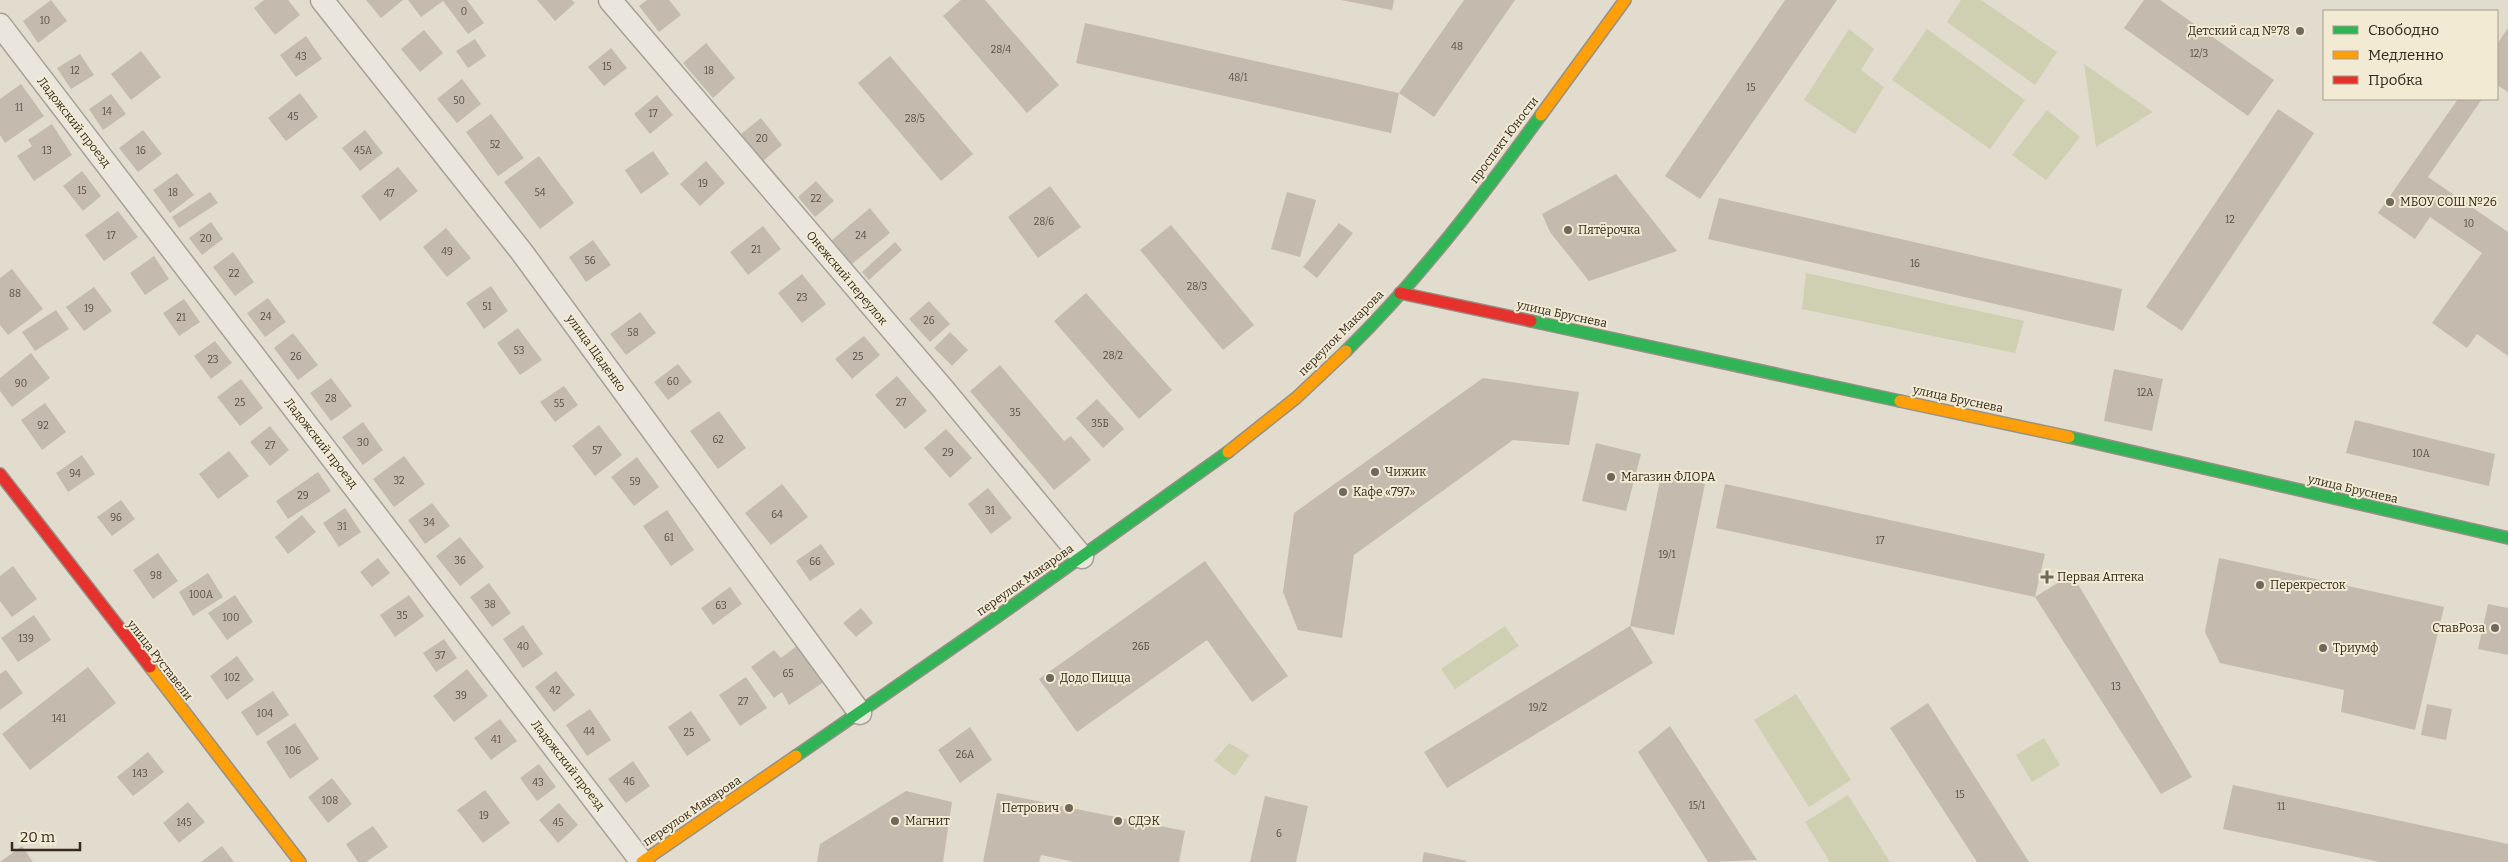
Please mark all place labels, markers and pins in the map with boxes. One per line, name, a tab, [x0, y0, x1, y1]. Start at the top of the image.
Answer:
place label: Детский сад №78	[2188, 24, 2290, 38]
marker: Детский сад №78	[2294, 25, 2306, 37]
place label: МБОУ СОШ №26	[2400, 195, 2497, 209]
marker: МБОУ СОШ №26	[2384, 196, 2396, 208]
place label: Пятёрочка	[1578, 223, 1641, 237]
marker: Пятёрочка	[1562, 224, 1574, 236]
place label: Чижик	[1385, 465, 1426, 479]
marker: Чижик	[1369, 466, 1381, 478]
place label: Магазин ФЛОРА	[1621, 470, 1716, 484]
marker: Магазин ФЛОРА	[1605, 471, 1617, 483]
place label: Кафе «797»	[1353, 485, 1416, 499]
marker: Кафе «797»	[1337, 486, 1349, 498]
place label: Первая Аптека	[2057, 570, 2145, 584]
marker: Первая Аптека	[2041, 571, 2053, 583]
place label: Перекресток	[2270, 578, 2346, 592]
marker: Перекресток	[2254, 579, 2266, 591]
place label: СтавРоза	[2432, 621, 2485, 635]
marker: СтавРоза	[2489, 622, 2501, 634]
place label: Триумф	[2333, 641, 2378, 655]
marker: Триумф	[2317, 642, 2329, 654]
place label: Додо Пицца	[1060, 671, 1131, 685]
marker: Додо Пицца	[1044, 672, 1056, 684]
place label: Петрович	[1002, 801, 1059, 815]
marker: Петрович	[1063, 802, 1075, 814]
place label: Магнит	[905, 814, 950, 828]
place label: СДЭК	[1128, 814, 1160, 828]
marker: Магнит	[889, 815, 901, 827]
marker: СДЭК	[1112, 815, 1124, 827]

